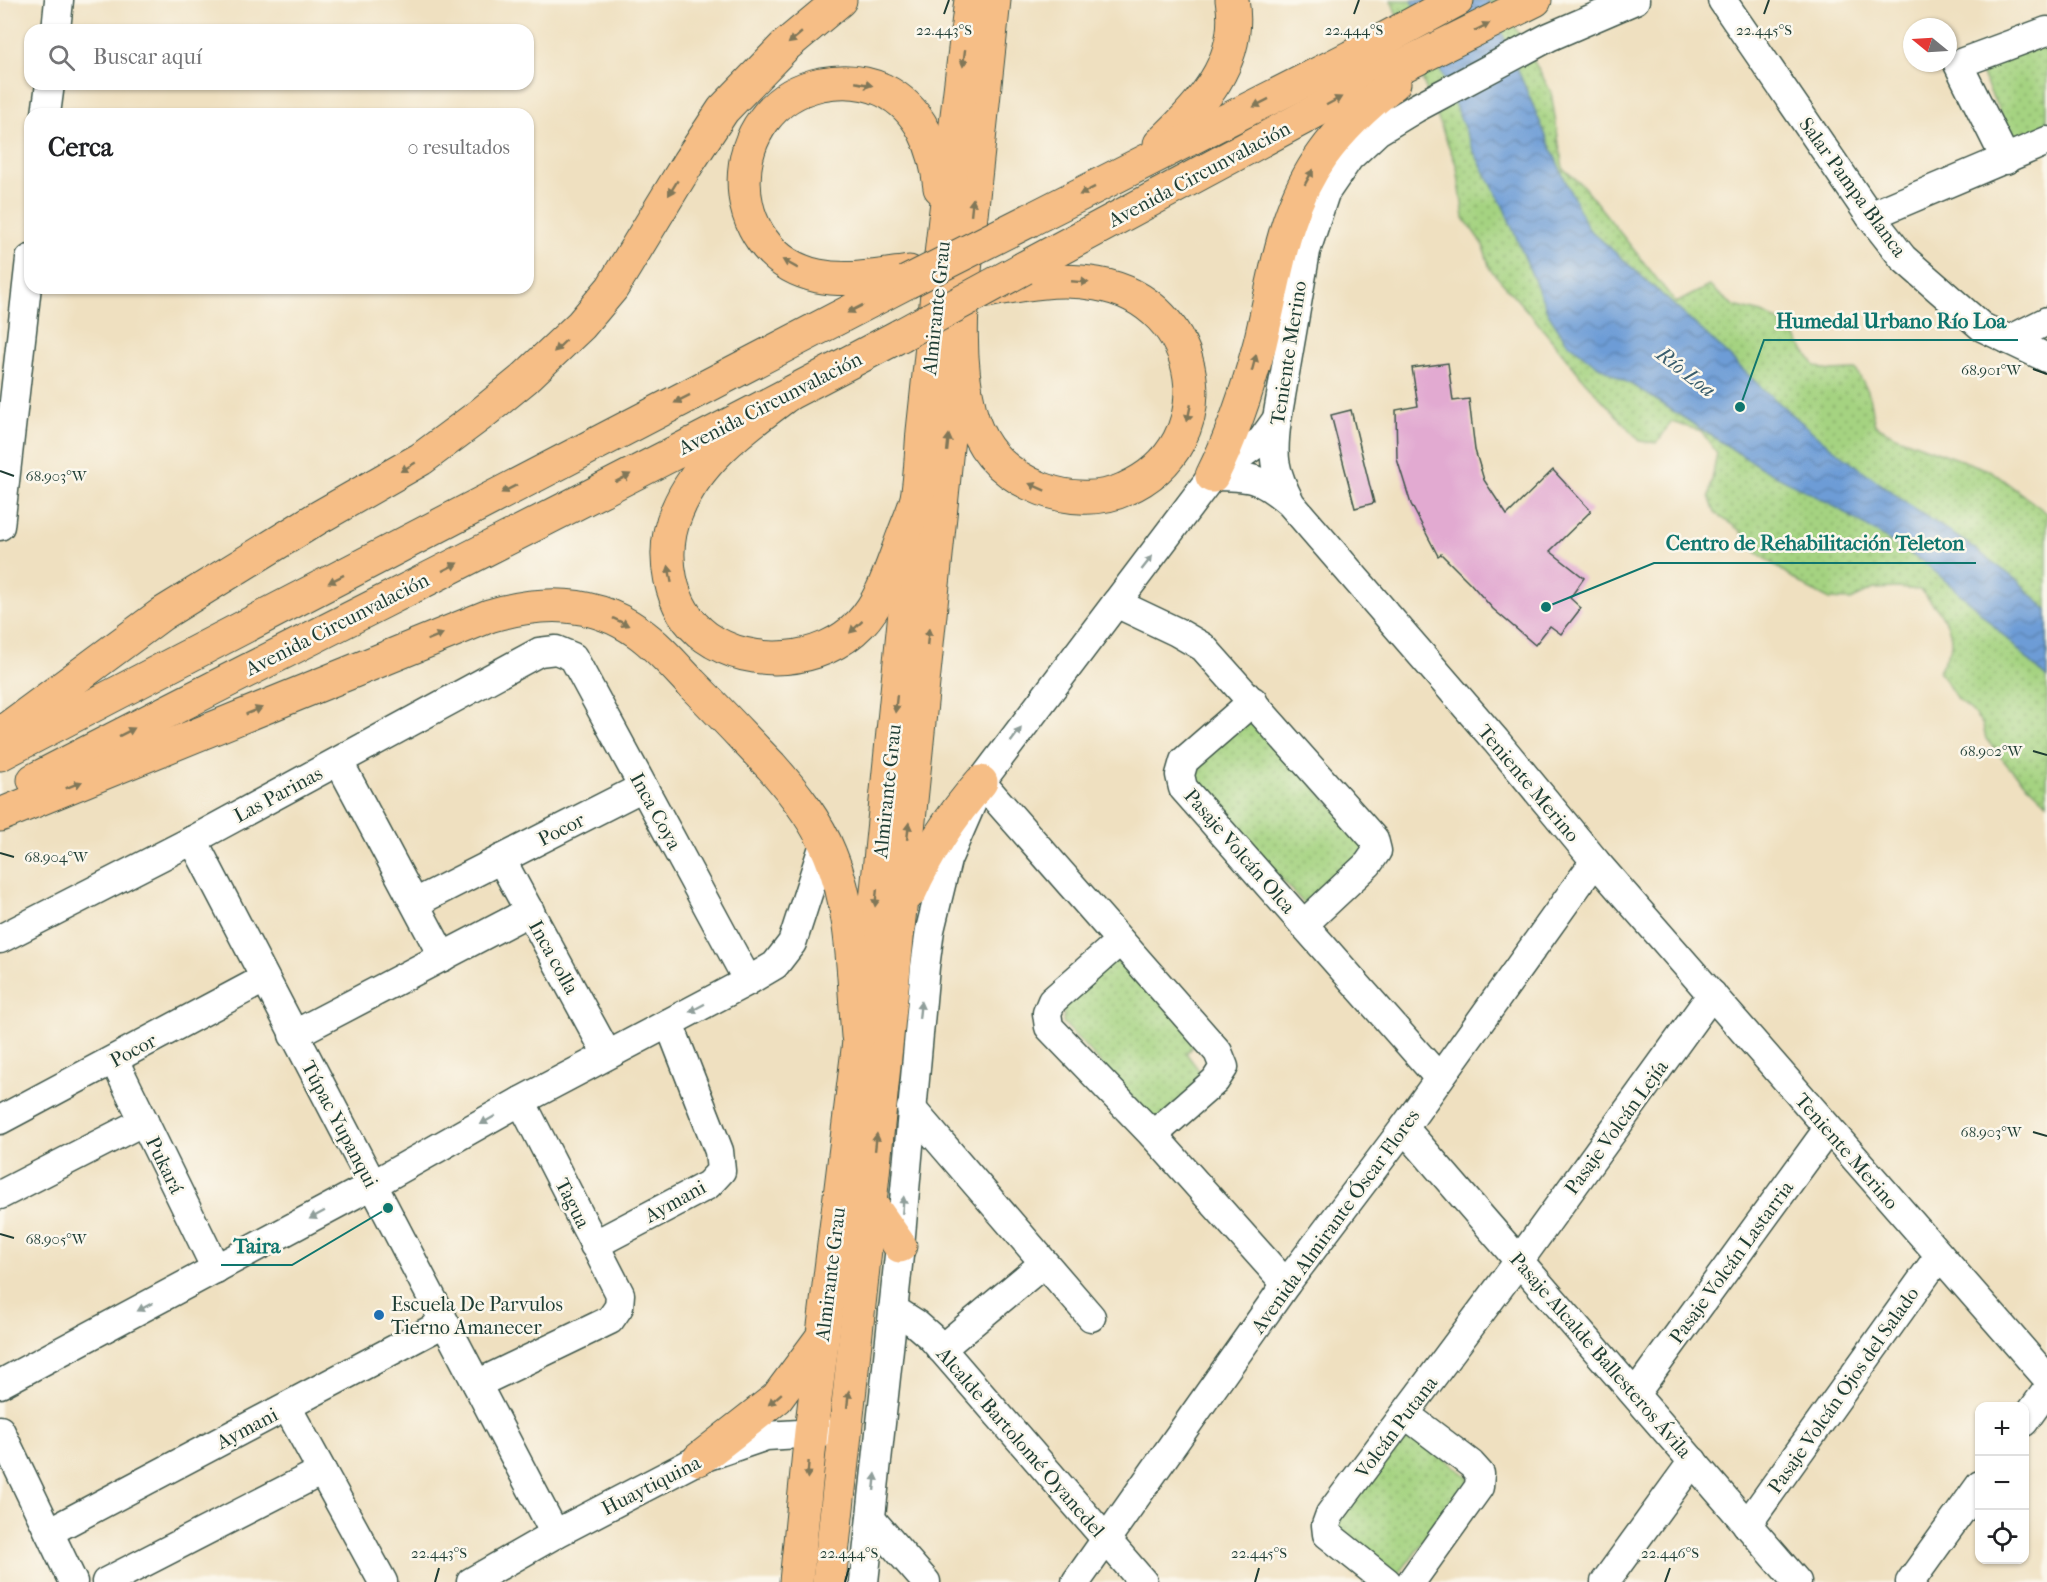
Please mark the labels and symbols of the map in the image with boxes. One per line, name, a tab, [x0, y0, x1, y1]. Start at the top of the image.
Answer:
north arrow	[1903, 18, 1957, 72]
text: 22.443°S	[916, 21, 972, 39]
text: 22.444°S	[1325, 21, 1384, 39]
text: 22.445°S	[1736, 21, 1792, 39]
one-way arrow	[1474, 22, 1491, 31]
one-way arrow	[787, 31, 803, 44]
one-way arrow	[959, 49, 968, 68]
one-way arrow	[855, 80, 874, 89]
one-way arrow	[1326, 96, 1343, 106]
one-way arrow	[1253, 98, 1270, 107]
street label: Salar Pampa Blanca	[1794, 113, 1911, 262]
street label: Avenida Circunvalación	[1103, 116, 1295, 233]
one-way arrow	[1304, 168, 1314, 185]
one-way arrow	[668, 180, 678, 197]
one-way arrow	[1079, 186, 1096, 195]
one-way arrow	[967, 197, 977, 216]
street label: Almirante Grau	[918, 239, 955, 377]
one-way arrow	[782, 260, 799, 270]
one-way arrow	[1071, 277, 1090, 287]
street label: Teniente Merino	[1266, 279, 1311, 427]
callout: Humedal Urbano Río Loa	[1764, 301, 2018, 340]
one-way arrow	[847, 305, 864, 314]
text: Humedal Urbano Río Loa	[1776, 309, 2007, 333]
one-way arrow	[554, 338, 568, 352]
water label: Río Loa	[1650, 341, 1720, 402]
street label: Avenida Circunvalación	[674, 347, 866, 460]
one-way arrow	[1250, 354, 1260, 372]
text: 68.901°W	[1961, 361, 2022, 379]
one-way arrow	[674, 395, 691, 404]
one-way arrow	[1184, 403, 1193, 422]
one-way arrow	[943, 434, 952, 453]
one-way arrow	[400, 461, 416, 472]
text: 68.903°W	[26, 467, 88, 485]
one-way arrow	[615, 473, 632, 483]
one-way arrow	[1029, 482, 1046, 491]
one-way arrow	[501, 484, 518, 494]
callout: Centro de Rehabilitación Teleton	[1654, 524, 1976, 563]
text: Centro de Rehabilitación Teleton	[1666, 531, 1965, 555]
one-way arrow	[1140, 556, 1152, 571]
one-way arrow	[441, 562, 458, 571]
one-way arrow	[665, 564, 674, 583]
street label: Avenida Circunvalación	[241, 568, 433, 681]
one-way arrow	[328, 574, 345, 584]
one-way arrow	[613, 618, 630, 627]
one-way arrow	[849, 620, 864, 634]
one-way arrow	[923, 628, 933, 647]
one-way arrow	[426, 632, 444, 642]
one-way arrow	[891, 694, 901, 713]
one-way arrow	[245, 706, 263, 715]
street label: Teniente Merino	[1473, 720, 1584, 847]
street label: Almirante Grau	[869, 722, 906, 860]
one-way arrow	[118, 727, 135, 737]
one-way arrow	[1010, 728, 1022, 744]
text: 68.902°W	[1960, 742, 2023, 760]
street label: Las Parinas	[230, 762, 326, 827]
street label: Inca Coya	[625, 769, 686, 854]
one-way arrow	[65, 780, 83, 790]
street label: Pasaje Volcán Olca	[1179, 784, 1300, 919]
street label: Pocor	[534, 808, 589, 851]
one-way arrow	[903, 822, 913, 841]
text: 68.904°W	[24, 848, 89, 866]
one-way arrow	[871, 888, 881, 907]
street label: Inca colla	[524, 916, 584, 999]
one-way arrow	[915, 1001, 925, 1020]
one-way arrow	[688, 1003, 706, 1013]
street label: Pocor	[106, 1029, 161, 1072]
street label: Pasaje Volcán Lejía	[1560, 1055, 1673, 1199]
street label: Túpac Yupanqui	[296, 1057, 383, 1192]
street label: Teniente Merino	[1790, 1089, 1903, 1214]
street label: Avenida Almirante Óscar Flores	[1244, 1104, 1424, 1339]
one-way arrow	[479, 1114, 496, 1124]
text: 68.903°W	[1961, 1123, 2023, 1141]
street label: Pukará	[141, 1133, 189, 1198]
one-way arrow	[871, 1133, 881, 1152]
street label: Tagua	[550, 1175, 595, 1233]
street label: Aymani	[640, 1175, 710, 1228]
street label: Pasaje Volcán Lastarria	[1665, 1176, 1799, 1348]
one-way arrow	[898, 1195, 908, 1214]
street label: Almirante Grau	[811, 1205, 850, 1343]
one-way arrow	[309, 1210, 326, 1220]
callout: Taira	[221, 1226, 292, 1265]
text: 68.905°W	[25, 1230, 88, 1248]
text: Taira	[233, 1234, 282, 1258]
street label: Pasaje Alcalde Ballesteros Ávila	[1505, 1247, 1697, 1463]
street label: Pasaje Volcán Ojos del Salado	[1763, 1283, 1924, 1498]
place label: Escuela De Parvulos Tierno Amanecer	[391, 1293, 563, 1339]
one-way arrow	[137, 1302, 154, 1312]
marker: Escuela De Parvulos Tierno Amanecer	[372, 1308, 386, 1322]
street label: Alcalde Bartolomé Oyanedel	[931, 1342, 1110, 1542]
street label: Volcán Putana	[1350, 1371, 1443, 1484]
one-way arrow	[843, 1389, 853, 1408]
one-way arrow	[767, 1392, 782, 1406]
street label: Aymani	[212, 1403, 282, 1455]
street label: Huaytiquina	[598, 1450, 705, 1520]
one-way arrow	[803, 1460, 813, 1479]
one-way arrow	[870, 1473, 880, 1492]
text: 22.443°S	[411, 1544, 467, 1562]
text: 22.444°S	[820, 1544, 879, 1562]
text: 22.445°S	[1231, 1544, 1287, 1562]
text: 22.446°S	[1641, 1544, 1699, 1562]

